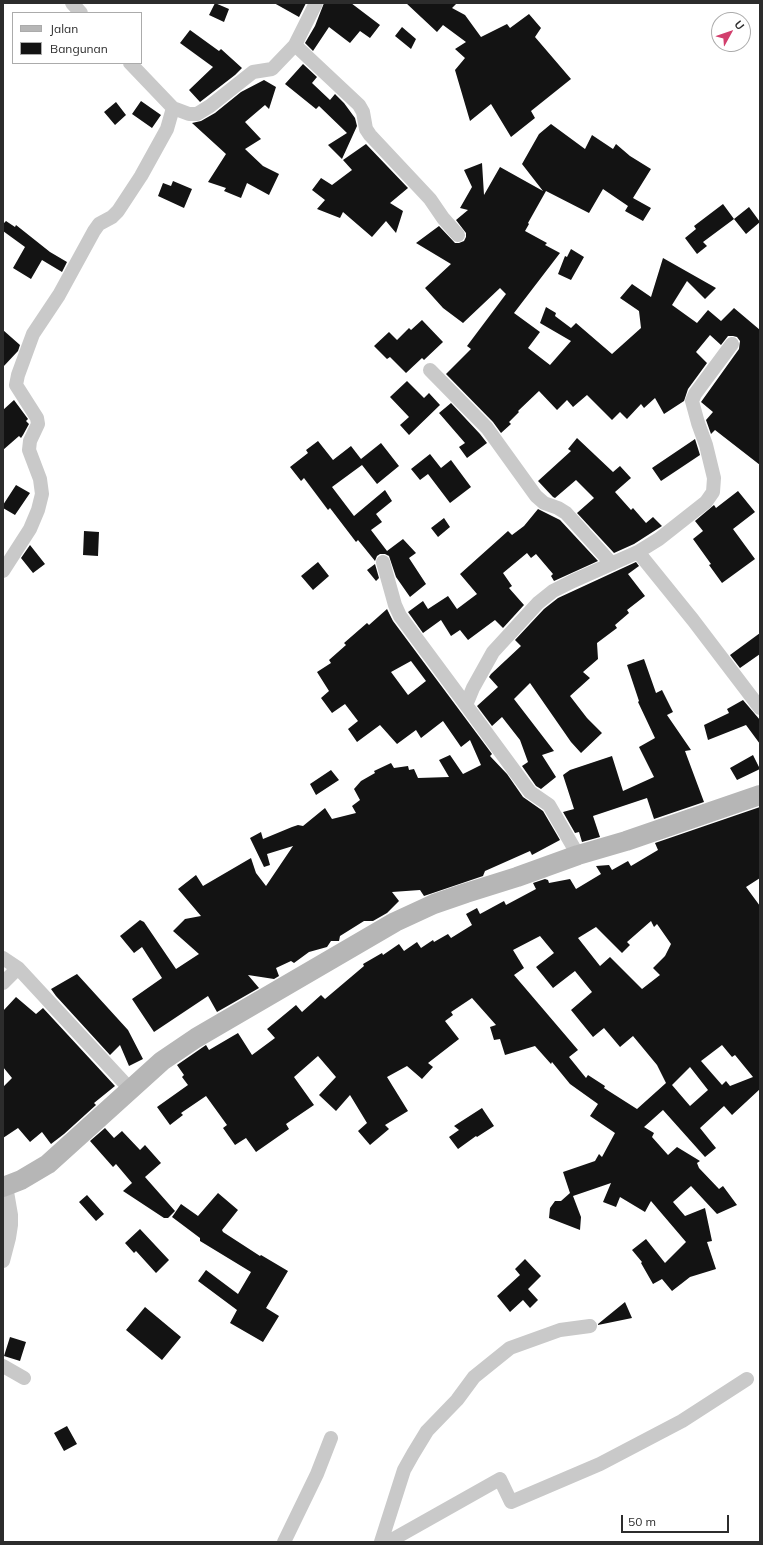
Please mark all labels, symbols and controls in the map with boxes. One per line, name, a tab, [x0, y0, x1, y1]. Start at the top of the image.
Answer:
legend	[12, 12, 142, 64]
north arrow	[711, 12, 751, 52]
text: U	[731, 17, 747, 33]
text: Jalan	[50, 21, 78, 36]
text: Bangunan	[50, 41, 108, 56]
scale bar	[623, 1507, 731, 1533]
text: 50 m	[628, 1514, 656, 1529]

